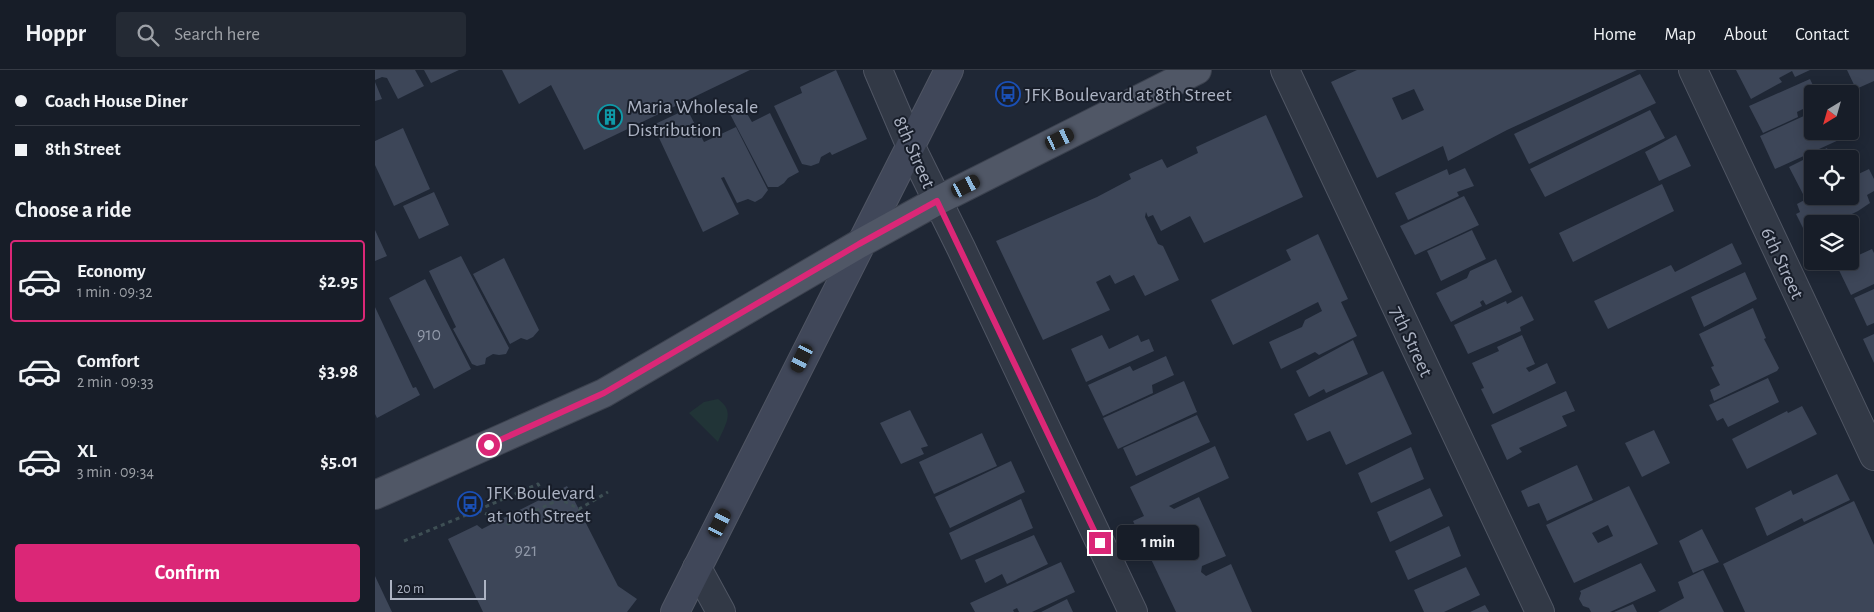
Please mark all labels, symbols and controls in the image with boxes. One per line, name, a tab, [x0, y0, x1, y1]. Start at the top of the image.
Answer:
search box	[116, 12, 466, 57]
icon: search	[134, 21, 162, 49]
text: Hoppr	[25, 22, 86, 46]
text: Search here	[174, 25, 260, 44]
text: Home	[1593, 26, 1636, 44]
text: Map	[1664, 26, 1696, 44]
text: About	[1724, 26, 1767, 44]
text: Contact	[1795, 26, 1849, 44]
bus stop icon: JFK Boulevard at 8th Street	[995, 81, 1021, 107]
place label: JFK Boulevard at 8th Street	[1025, 85, 1232, 105]
north arrow	[1804, 85, 1859, 140]
map controls	[1804, 85, 1859, 270]
text: Coach House Diner	[45, 92, 188, 111]
place label: Maria Wholesale Distribution	[627, 97, 758, 140]
building icon: Maria Wholesale Distribution	[597, 104, 623, 130]
street label: 8th Street	[889, 113, 939, 192]
car	[1043, 126, 1076, 152]
text: 8th Street	[45, 140, 121, 159]
button: locate	[1804, 150, 1859, 205]
car	[949, 173, 982, 199]
text: Choose a ride	[15, 199, 131, 221]
button: layers	[1804, 215, 1859, 270]
street label: 6th Street	[1757, 225, 1808, 303]
icon: car	[17, 259, 62, 304]
text: Economy	[77, 262, 146, 281]
text: $2.95	[319, 272, 358, 291]
text: 1 min · 09:32	[77, 284, 153, 300]
street label: 7th Street	[1386, 303, 1436, 380]
house number: 910	[417, 326, 441, 344]
car	[788, 341, 815, 375]
icon: car	[17, 349, 62, 394]
text: Comfort	[77, 352, 139, 371]
text: $3.98	[318, 362, 358, 381]
text: 2 min · 09:33	[77, 374, 154, 390]
route start	[478, 434, 500, 456]
icon: car	[17, 439, 62, 484]
text: XL	[77, 442, 97, 461]
text: $5.01	[320, 452, 358, 471]
text: 3 min · 09:34	[77, 464, 154, 480]
place label: JFK Boulevard at 10th Street	[487, 483, 595, 526]
bus stop icon: JFK Boulevard at 10th Street	[457, 491, 483, 517]
car	[706, 506, 733, 540]
callout: 1 min	[1117, 526, 1200, 560]
route end	[1089, 532, 1111, 554]
text: 1 min	[1141, 534, 1175, 550]
house number: 921	[515, 542, 537, 560]
button: Confirm	[15, 544, 360, 602]
scale bar	[390, 577, 486, 600]
text: 20 m	[397, 582, 424, 596]

